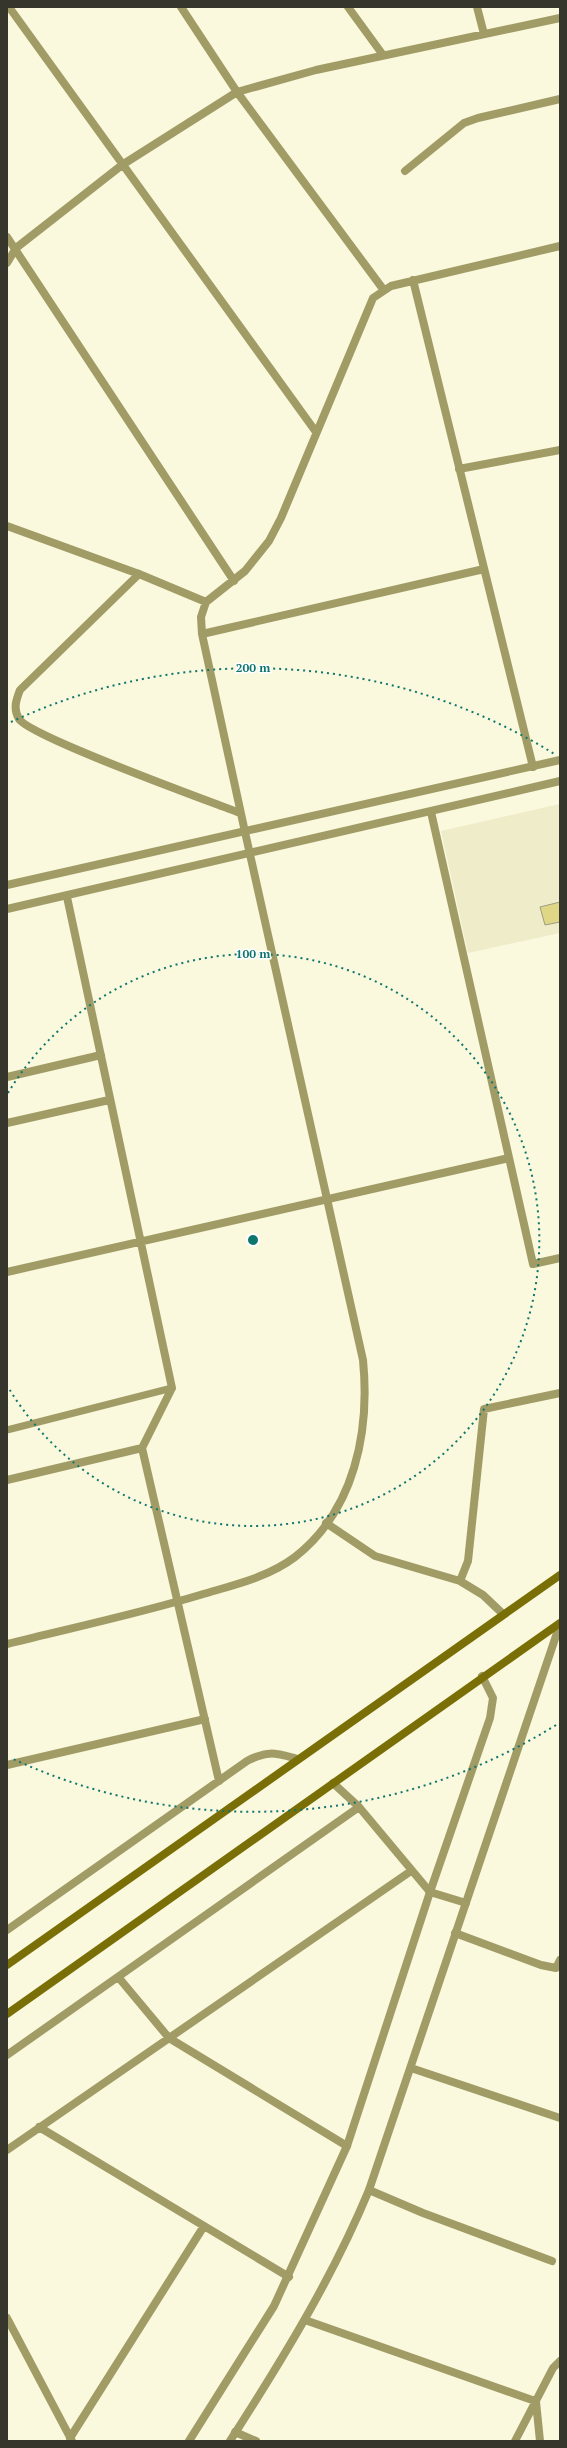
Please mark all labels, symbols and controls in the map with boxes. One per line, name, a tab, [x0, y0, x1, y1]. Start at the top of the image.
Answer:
text: 200 m	[236, 660, 270, 675]
text: 100 m	[236, 946, 270, 961]
centre of rings	[246, 1233, 260, 1247]

